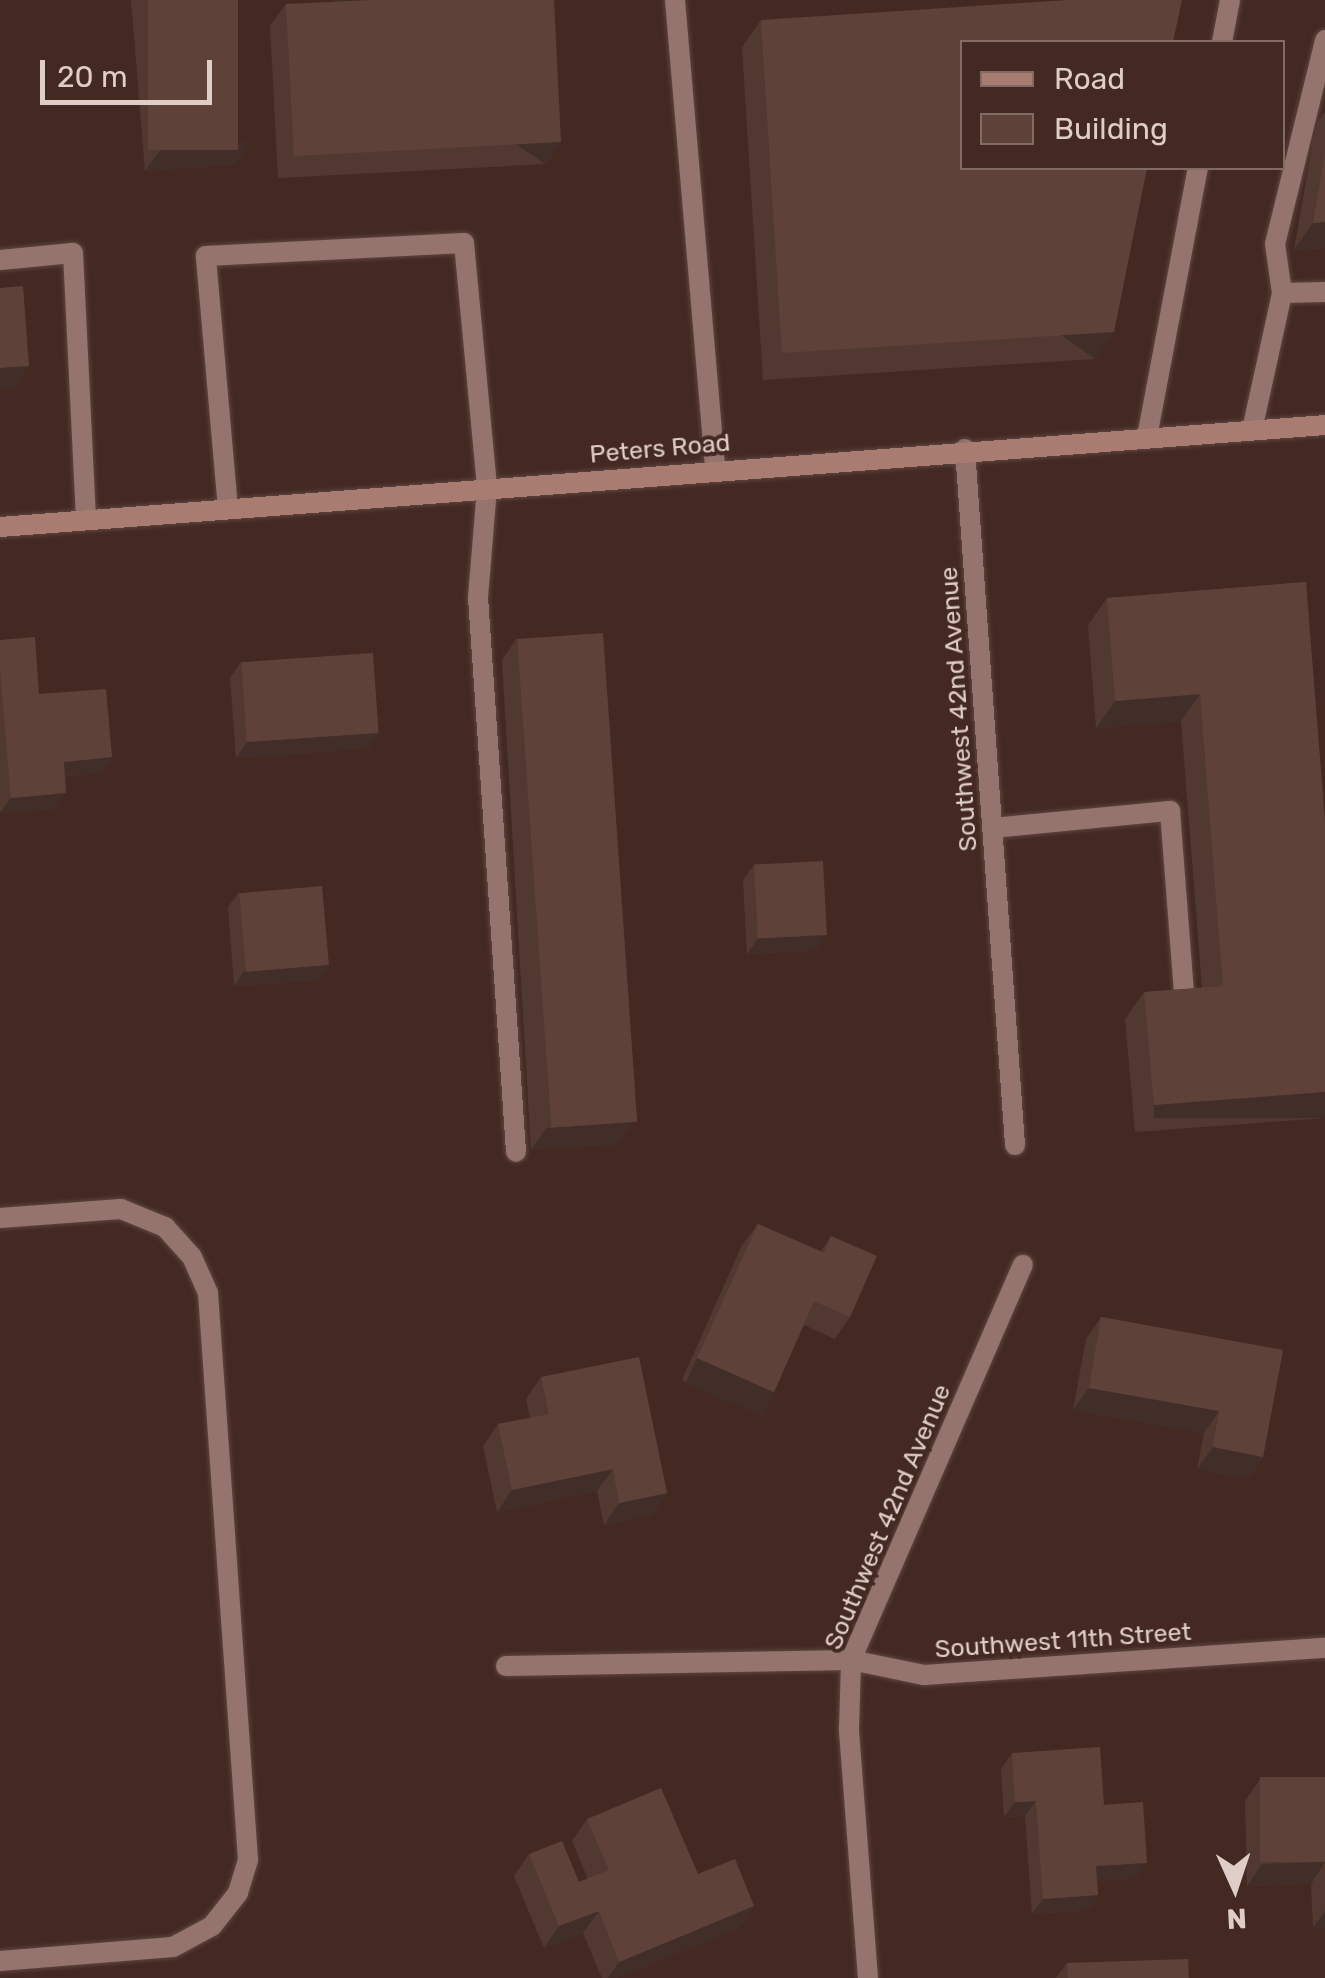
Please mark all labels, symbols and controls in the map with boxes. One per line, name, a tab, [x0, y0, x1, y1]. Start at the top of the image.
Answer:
scale bar	[45, 40, 218, 102]
legend	[960, 40, 1285, 170]
text: 20 m	[57, 59, 128, 95]
text: Road	[1054, 61, 1125, 97]
text: Building	[1054, 111, 1168, 147]
street label: Peters Road	[588, 428, 732, 470]
street label: Southwest 42nd Avenue	[934, 565, 984, 853]
street label: Southwest 42nd Avenue	[818, 1379, 958, 1655]
street label: Southwest 11th Street	[934, 1617, 1192, 1665]
north arrow	[1185, 1838, 1285, 1938]
text: N	[1226, 1901, 1248, 1935]

